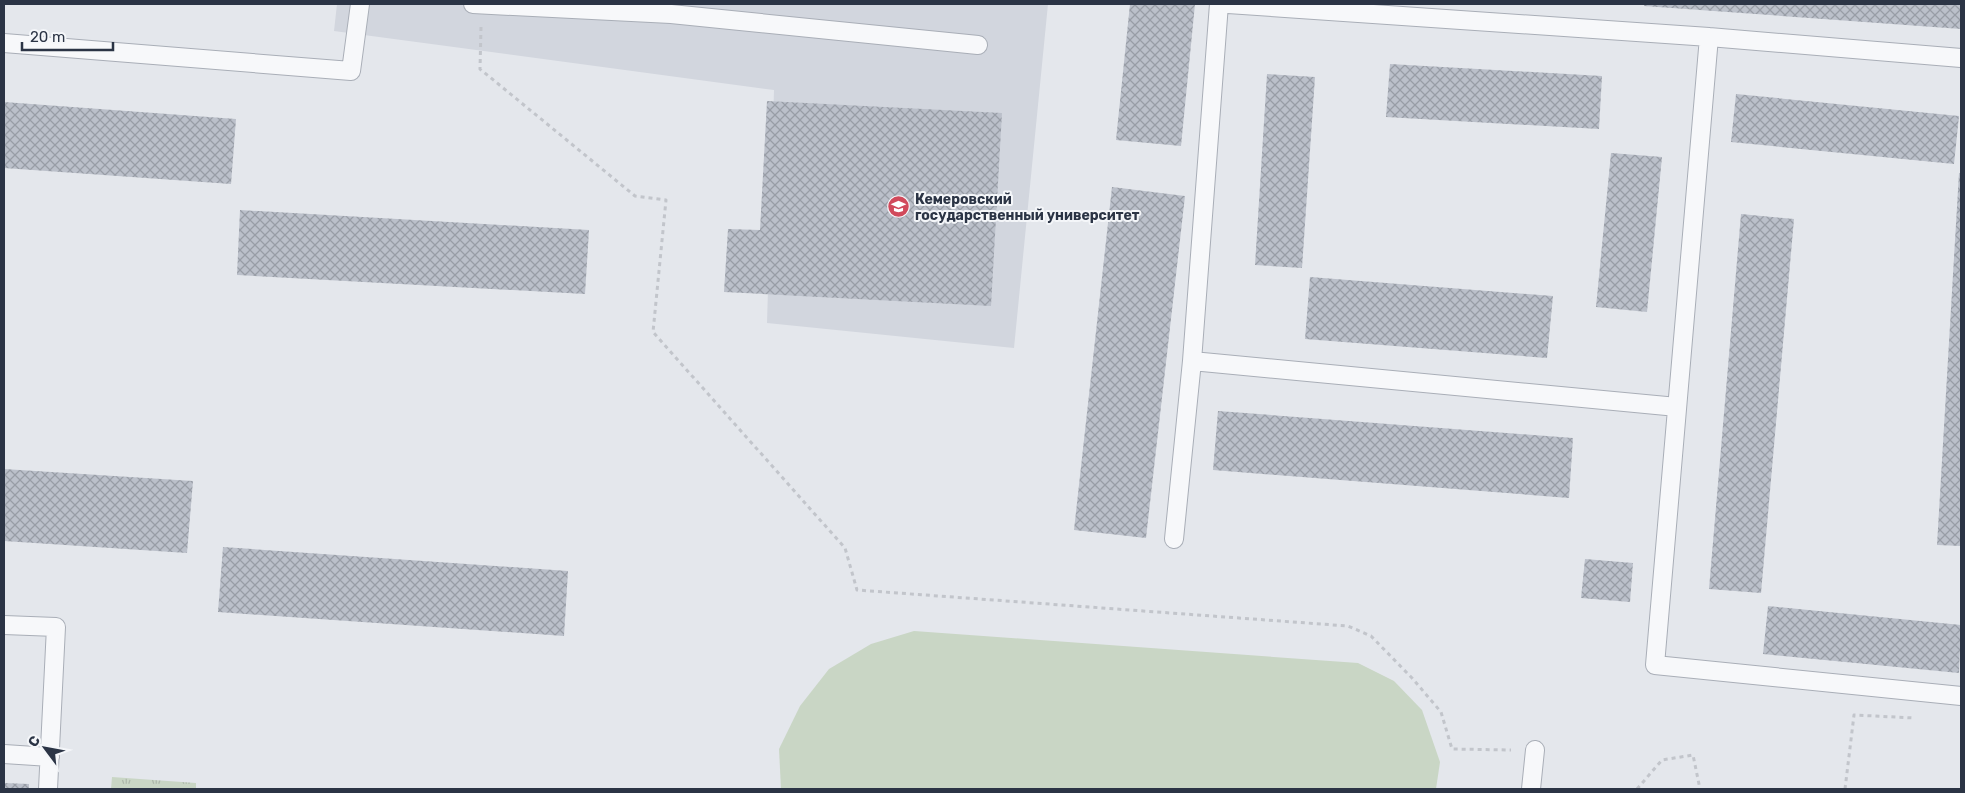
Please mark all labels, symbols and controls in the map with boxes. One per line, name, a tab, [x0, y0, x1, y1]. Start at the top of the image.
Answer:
scale bar	[22, 20, 114, 52]
text: 20 m	[30, 28, 65, 46]
place label: Кемеровский государственный университет	[915, 191, 1140, 224]
school or university icon: Кемеровский государственный университет	[887, 195, 911, 219]
north arrow	[20, 723, 70, 773]
text: С	[25, 733, 44, 750]

